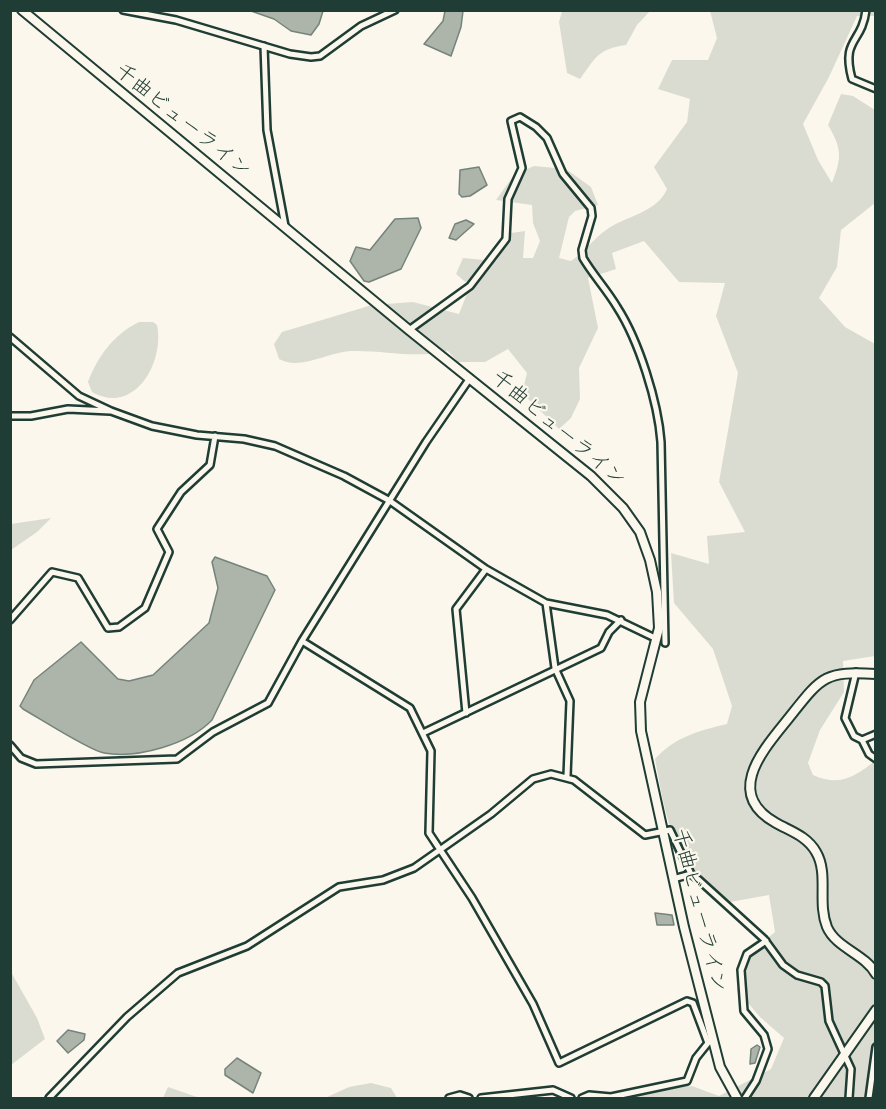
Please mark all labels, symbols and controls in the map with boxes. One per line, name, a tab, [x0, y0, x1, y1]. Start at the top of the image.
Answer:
street label: 千曲ビューライン	[110, 57, 256, 183]
street label: 千曲ビューライン	[487, 364, 631, 492]
street label: 千曲ビューライン	[667, 825, 733, 995]

